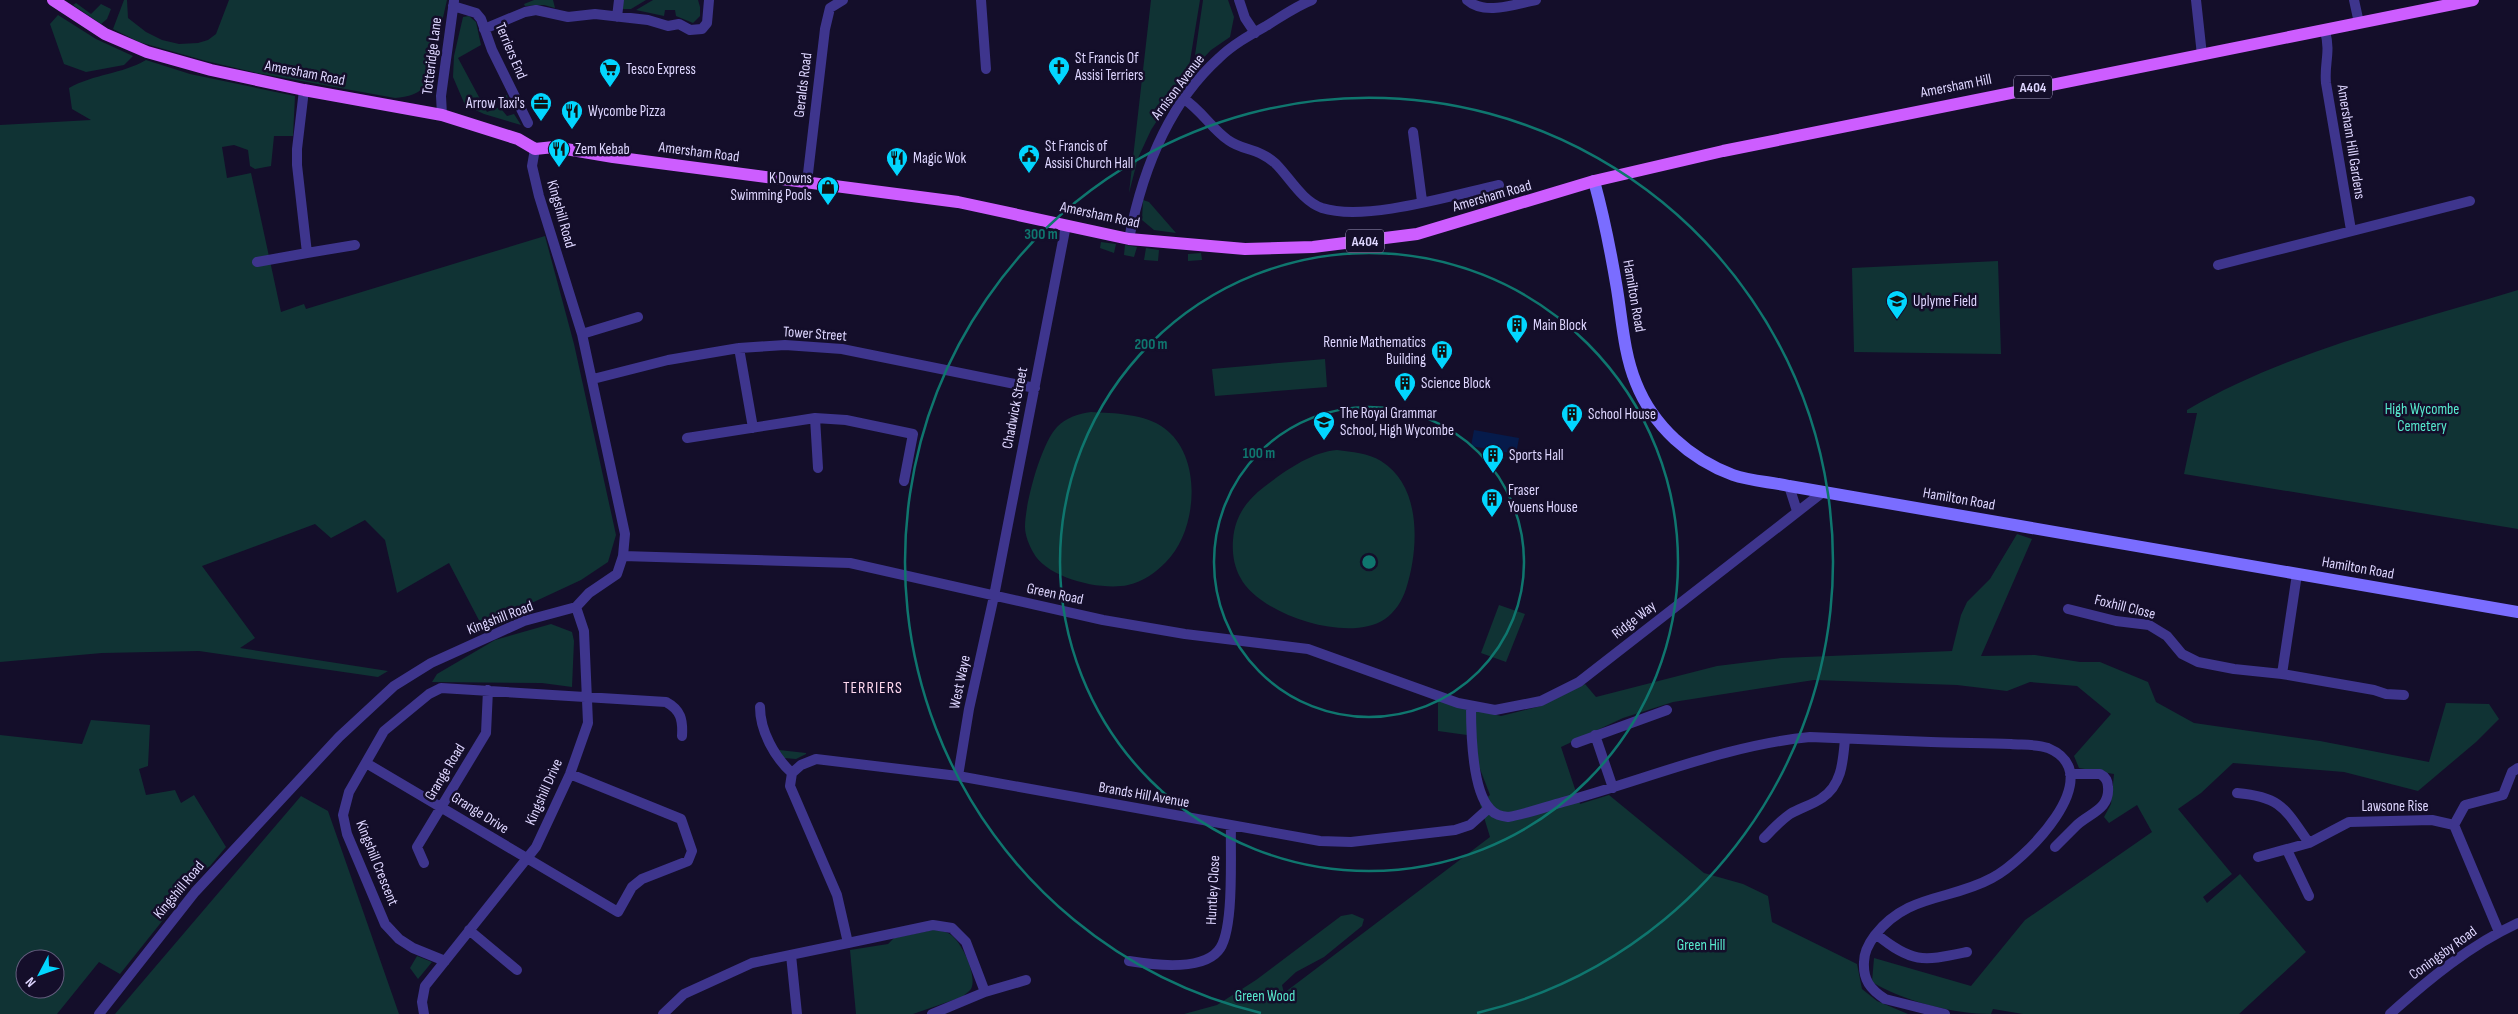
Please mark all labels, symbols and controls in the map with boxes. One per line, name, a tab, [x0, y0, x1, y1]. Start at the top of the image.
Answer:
street label: Totteridge Lane	[418, 16, 446, 96]
street label: Terriers End	[491, 20, 531, 82]
place label: St Francis Of Assisi Terriers	[1074, 49, 1143, 85]
street label: Arnison Avenue	[1147, 50, 1209, 124]
street label: Geralds Road	[790, 51, 816, 119]
church icon: St Francis Of Assisi Terriers	[1047, 55, 1071, 86]
street label: Amersham Road	[262, 56, 347, 90]
supermarket icon: Tesco Express	[598, 57, 622, 88]
place label: Tesco Express	[626, 60, 696, 79]
street label: Amersham Hill	[1918, 70, 1993, 102]
road number: A404	[2014, 75, 2052, 98]
street label: Amersham Hill Gardens	[2332, 82, 2369, 201]
office icon: Arrow Taxi's	[529, 91, 553, 122]
place label: Arrow Taxi's	[465, 94, 525, 113]
restaurant icon: Wycombe Pizza	[560, 99, 584, 130]
place label: Wycombe Pizza	[588, 102, 666, 121]
restaurant icon: Zem Kebab	[547, 137, 571, 168]
place label: St Francis of Assisi Church Hall	[1044, 137, 1133, 173]
street label: Amersham Road	[657, 138, 740, 166]
place label: Zem Kebab	[575, 140, 630, 159]
public building icon: St Francis of Assisi Church Hall	[1017, 143, 1041, 174]
restaurant icon: Magic Wok	[885, 146, 909, 177]
place label: Magic Wok	[913, 149, 967, 168]
place label: K Downs Swimming Pools	[731, 169, 812, 205]
shop icon: K Downs Swimming Pools	[816, 175, 840, 206]
street label: Amersham Road	[1449, 176, 1534, 217]
street label: Kingshill Road	[542, 178, 580, 250]
street label: Amersham Road	[1057, 197, 1142, 233]
text: 300 m	[1024, 225, 1058, 244]
road number: A404	[1346, 230, 1384, 252]
street label: Hamilton Road	[1618, 258, 1650, 334]
school or university icon: Uplyme Field	[1885, 289, 1909, 320]
place label: Uplyme Field	[1913, 292, 1977, 311]
building icon: Main Block	[1505, 313, 1529, 344]
place label: Main Block	[1533, 316, 1587, 335]
street label: Tower Street	[782, 322, 848, 346]
place label: Rennie Mathematics Building	[1323, 333, 1426, 369]
text: 200 m	[1134, 335, 1168, 354]
building icon: Rennie Mathematics Building	[1430, 339, 1454, 370]
street label: Chadwick Street	[998, 365, 1032, 450]
building icon: Science Block	[1393, 371, 1417, 402]
place label: Science Block	[1421, 374, 1491, 393]
park label: High Wycombe Cemetery	[2385, 400, 2459, 436]
building icon: School House	[1560, 402, 1584, 433]
place label: The Royal Grammar School, High Wycombe	[1340, 404, 1454, 440]
place label: School House	[1588, 405, 1656, 424]
school or university icon: The Royal Grammar School, High Wycombe	[1312, 410, 1336, 441]
building icon: Sports Hall	[1481, 443, 1505, 474]
text: 100 m	[1243, 444, 1275, 463]
place label: Sports Hall	[1509, 446, 1564, 465]
place label: Fraser Youens House	[1508, 481, 1578, 517]
street label: Hamilton Road	[1921, 483, 1997, 515]
building icon: Fraser Youens House	[1480, 487, 1504, 518]
street label: Hamilton Road	[2320, 552, 2396, 584]
centre of rings	[1360, 553, 1378, 571]
street label: Green Road	[1025, 579, 1085, 609]
street label: Foxhill Close	[2093, 590, 2157, 624]
street label: Kingshill Road	[464, 597, 536, 639]
street label: Ridge Way	[1608, 597, 1660, 643]
street label: West Waye	[945, 653, 975, 711]
district label: TERRIERS	[843, 679, 903, 698]
street label: Grange Road	[421, 740, 469, 804]
street label: Kingshill Drive	[521, 756, 567, 828]
street label: Brands Hill Avenue	[1097, 778, 1191, 812]
street label: Grange Drive	[448, 788, 512, 838]
street label: Lawsone Rise	[2361, 797, 2429, 816]
street label: Kingshill Crescent	[351, 818, 403, 909]
street label: Huntley Close	[1202, 855, 1224, 925]
street label: Kingshill Road	[149, 857, 209, 923]
street label: Coningsby Road	[2405, 922, 2481, 984]
park label: Green Hill	[1677, 936, 1725, 955]
north arrow	[15, 949, 65, 999]
text: N	[22, 974, 39, 991]
park label: Green Wood	[1235, 987, 1295, 1006]

